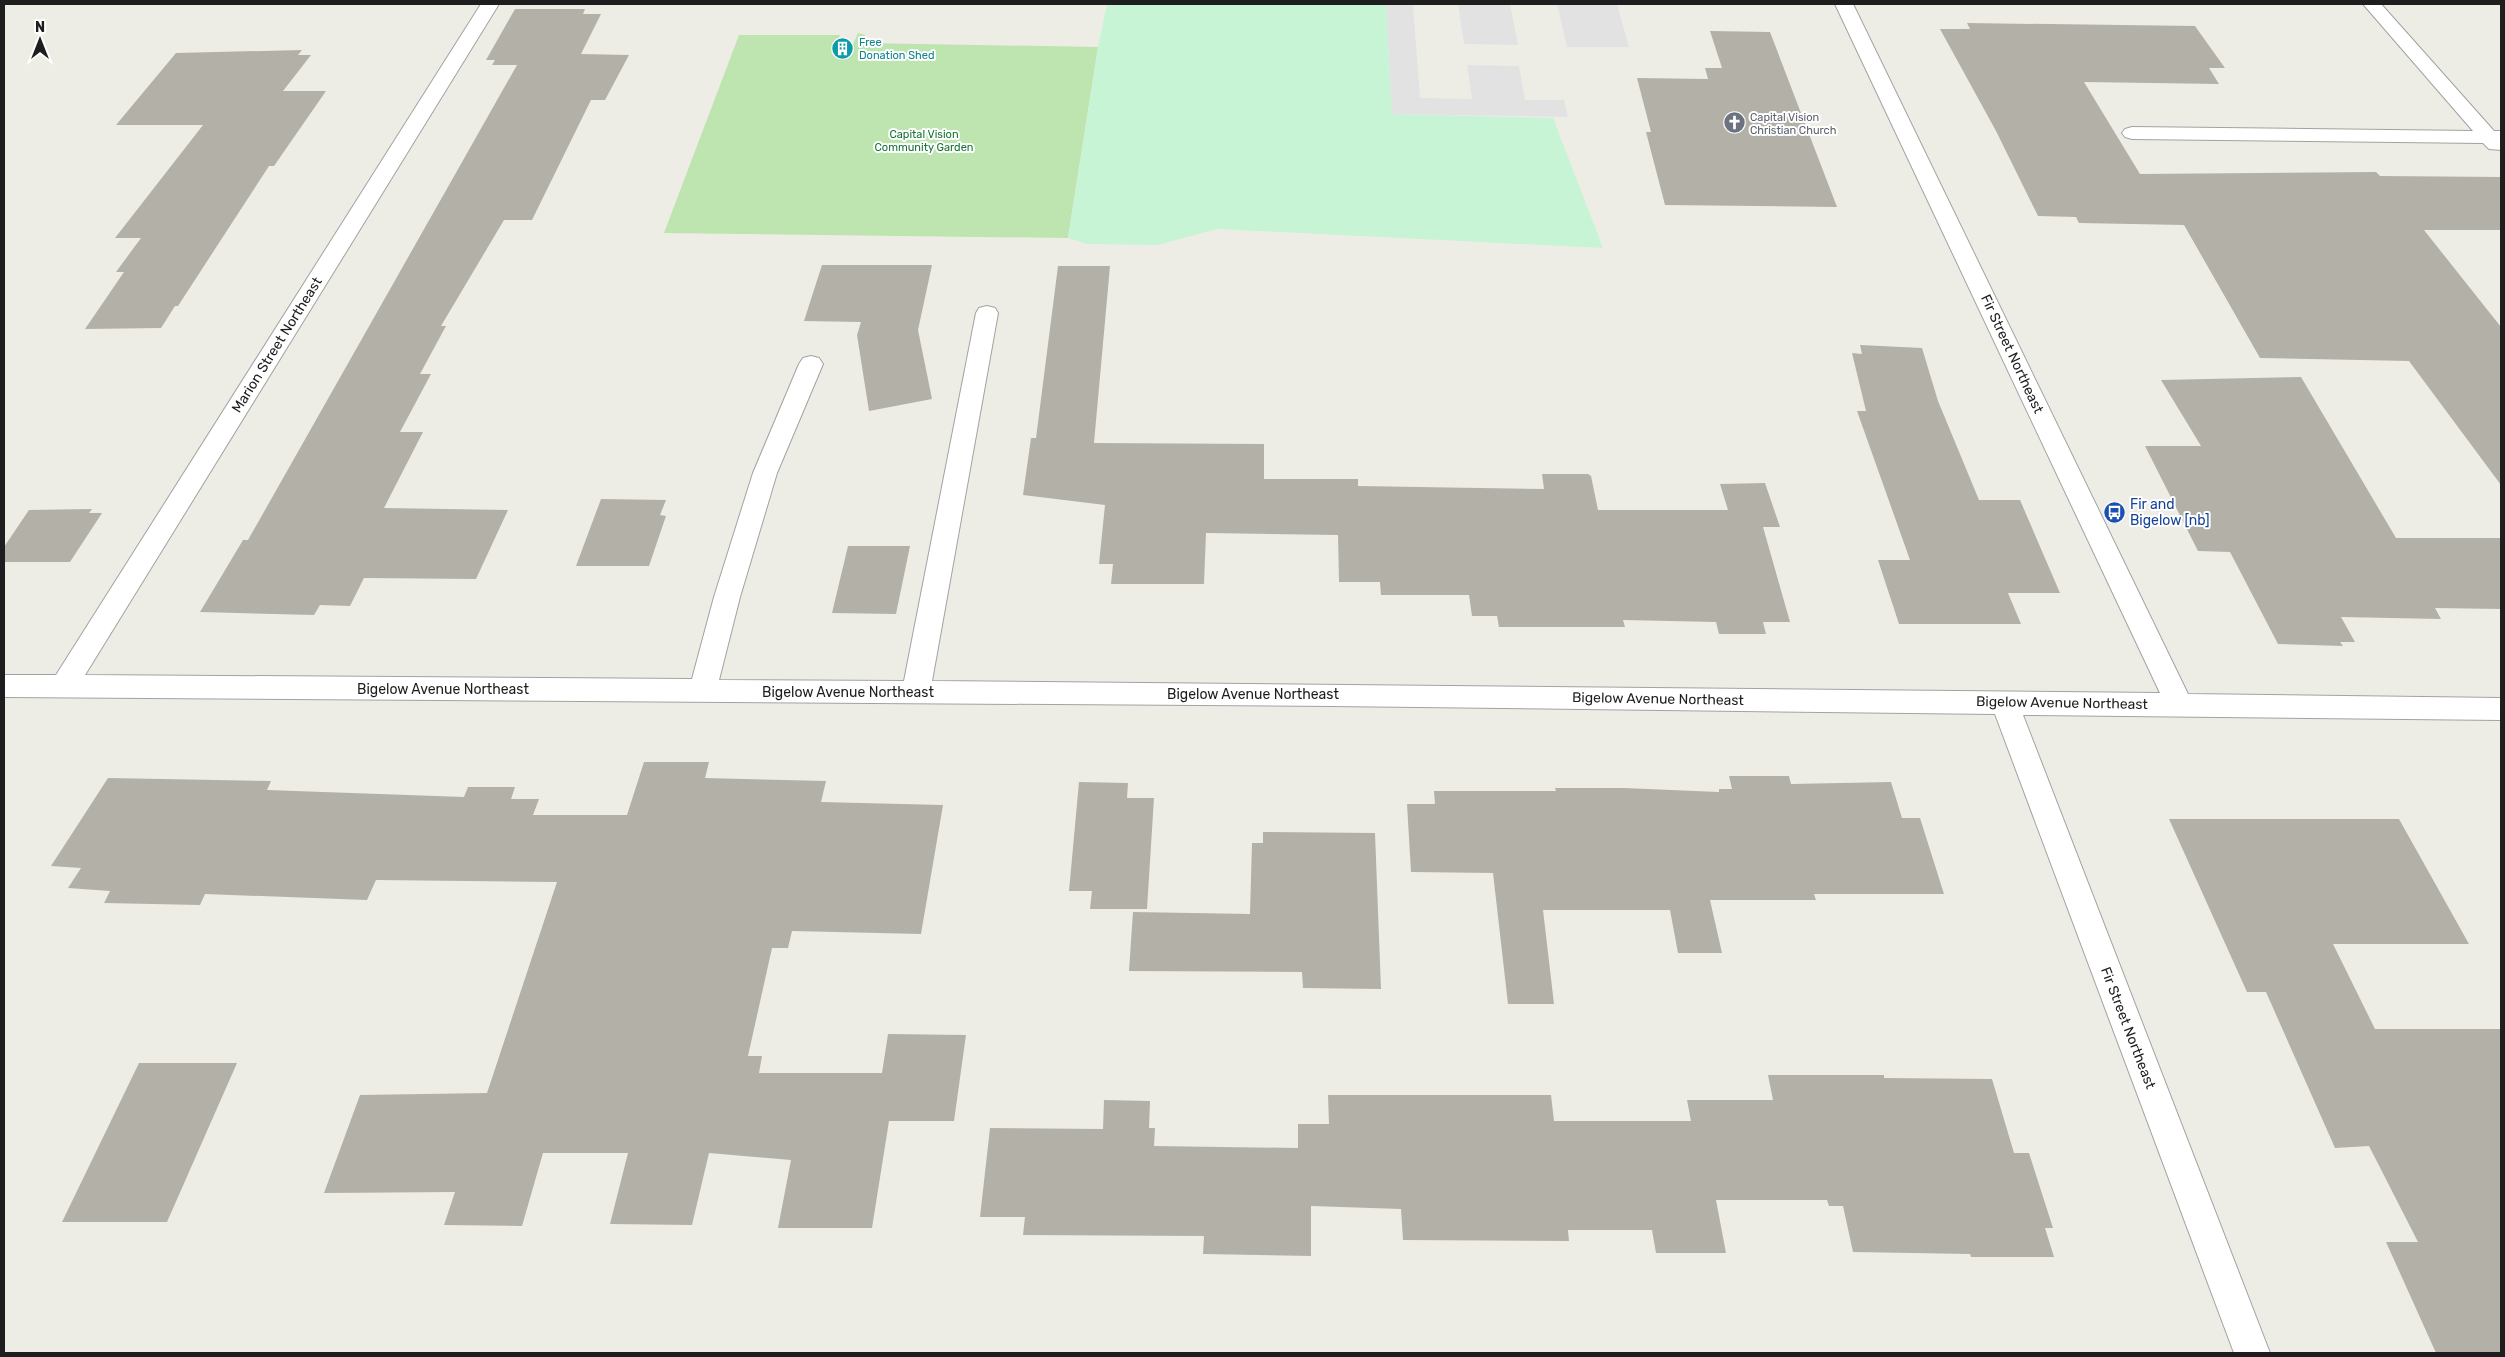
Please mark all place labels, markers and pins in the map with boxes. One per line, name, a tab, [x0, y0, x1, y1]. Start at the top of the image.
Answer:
building icon: Free Donation Shed	[831, 36, 855, 60]
place label: Free Donation Shed	[859, 36, 934, 62]
church icon: Capital Vision Christian Church	[1722, 111, 1746, 135]
place label: Capital Vision Christian Church	[1750, 111, 1836, 137]
place label: Fir and Bigelow [nb]	[2130, 496, 2210, 529]
bus stop icon: Fir and Bigelow [nb]	[2102, 500, 2126, 524]

